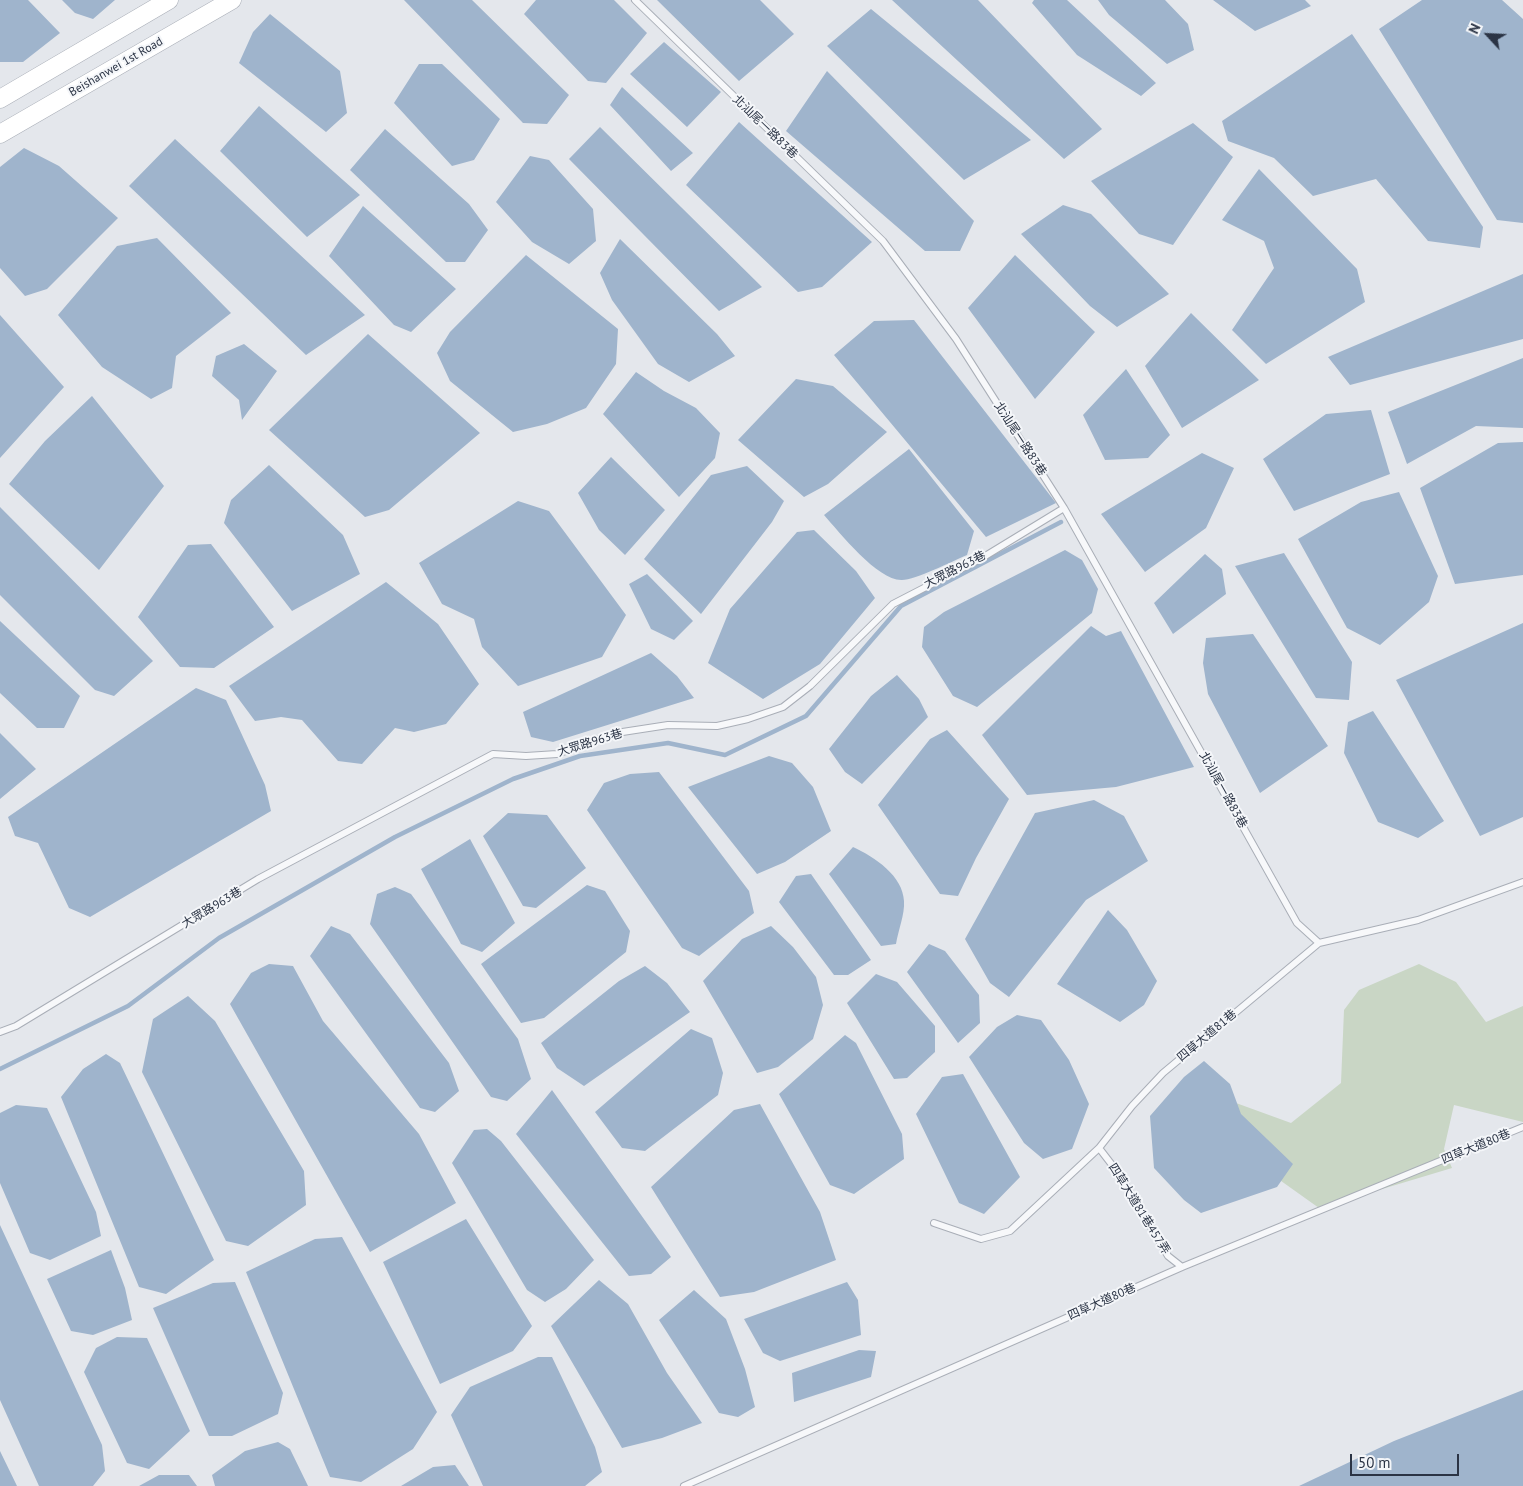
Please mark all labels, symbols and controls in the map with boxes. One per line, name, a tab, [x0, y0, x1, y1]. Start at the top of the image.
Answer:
north arrow	[1463, 10, 1513, 60]
text: N	[1464, 21, 1485, 37]
street label: Beishanwei 1st Road	[67, 34, 165, 100]
street label: 北汕尾一路83巷	[729, 92, 801, 162]
street label: 北汕尾一路83巷	[991, 399, 1049, 479]
street label: 大眾路963巷	[922, 548, 988, 592]
street label: 大眾路963巷	[556, 726, 624, 760]
street label: 北汕尾一路83巷	[1196, 749, 1250, 831]
street label: 大眾路963巷	[179, 884, 245, 932]
street label: 四草大道81巷	[1174, 1007, 1240, 1065]
street label: 四草大道80巷	[1439, 1127, 1513, 1167]
street label: 四草大道81巷457弄	[1105, 1161, 1173, 1257]
street label: 四草大道80巷	[1066, 1281, 1138, 1323]
scale bar	[1353, 1444, 1462, 1476]
text: 50 m	[1358, 1453, 1391, 1472]

